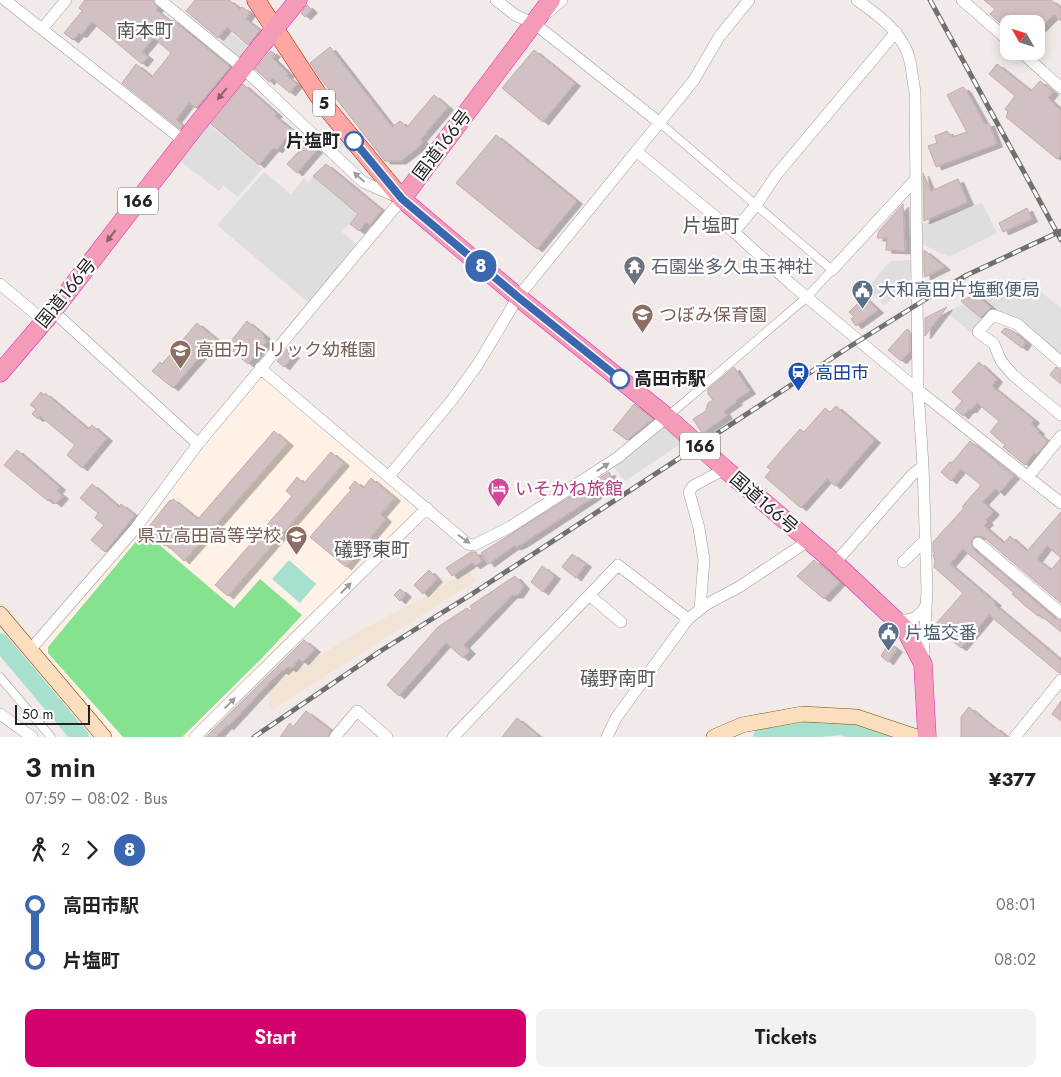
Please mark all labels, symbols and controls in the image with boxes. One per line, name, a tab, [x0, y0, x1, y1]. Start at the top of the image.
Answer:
north arrow	[1000, 15, 1045, 60]
map controls	[1000, 15, 1045, 60]
district label: 南本町	[116, 17, 174, 44]
one-way arrow	[216, 87, 227, 100]
road number: 5	[313, 90, 335, 116]
street label: 国道166号	[407, 104, 477, 186]
place label: 片塩町	[286, 128, 340, 154]
marker: 片塩町	[344, 131, 364, 151]
one-way arrow	[353, 171, 365, 183]
road number: 166	[118, 188, 158, 215]
district label: 片塩町	[682, 212, 740, 239]
one-way arrow	[106, 229, 116, 243]
line badge: 8	[465, 250, 497, 282]
street label: 国道166号	[30, 253, 102, 333]
text: 8	[475, 253, 487, 279]
place label: 石園坐多久虫玉神社	[651, 254, 813, 280]
temple icon: 石園坐多久虫玉神社	[623, 255, 647, 286]
place label: 大和高田片塩郵便局	[878, 277, 1040, 303]
public building icon: 大和高田片塩郵便局	[850, 278, 874, 309]
place label: つぼみ保育園	[659, 302, 767, 328]
school or university icon: つぼみ保育園	[631, 303, 655, 334]
place label: 高田カトリック幼稚園	[196, 337, 376, 363]
school or university icon: 高田カトリック幼稚園	[168, 338, 192, 369]
place label: 高田市	[815, 360, 869, 386]
station icon: 高田市	[787, 361, 811, 392]
place label: 高田市駅	[634, 366, 706, 392]
marker: 高田市駅	[610, 369, 630, 389]
road number: 166	[680, 432, 720, 460]
one-way arrow	[596, 462, 609, 472]
street label: 国道166号	[724, 466, 804, 540]
place label: いそかね旅館	[515, 476, 623, 502]
hotel icon: いそかね旅館	[487, 477, 511, 508]
place label: 県立高田高等学校	[137, 523, 281, 549]
school or university icon: 県立高田高等学校	[285, 524, 309, 555]
one-way arrow	[457, 534, 471, 544]
district label: 礒野東町	[334, 536, 410, 563]
one-way arrow	[339, 583, 351, 595]
place label: 片塩交番	[905, 620, 977, 646]
public building icon: 片塩交番	[877, 621, 901, 652]
district label: 礒野南町	[580, 665, 656, 692]
one-way arrow	[224, 697, 236, 709]
scale bar	[15, 702, 90, 725]
text: 50 m	[22, 704, 53, 724]
text: 3 min	[25, 747, 96, 788]
text: ¥377	[989, 766, 1036, 793]
text: 07:59 – 08:02 · Bus	[25, 787, 168, 810]
icon: walk	[25, 836, 53, 864]
icon: forward	[78, 836, 106, 864]
text: 8	[124, 837, 135, 863]
text: 2	[61, 838, 70, 861]
text: 高田市駅	[63, 892, 139, 919]
text: 08:01	[996, 893, 1036, 916]
text: 片塩町	[63, 947, 120, 974]
text: 08:02	[994, 948, 1036, 971]
button: Start	[25, 1009, 526, 1067]
button: Tickets	[536, 1009, 1036, 1067]

